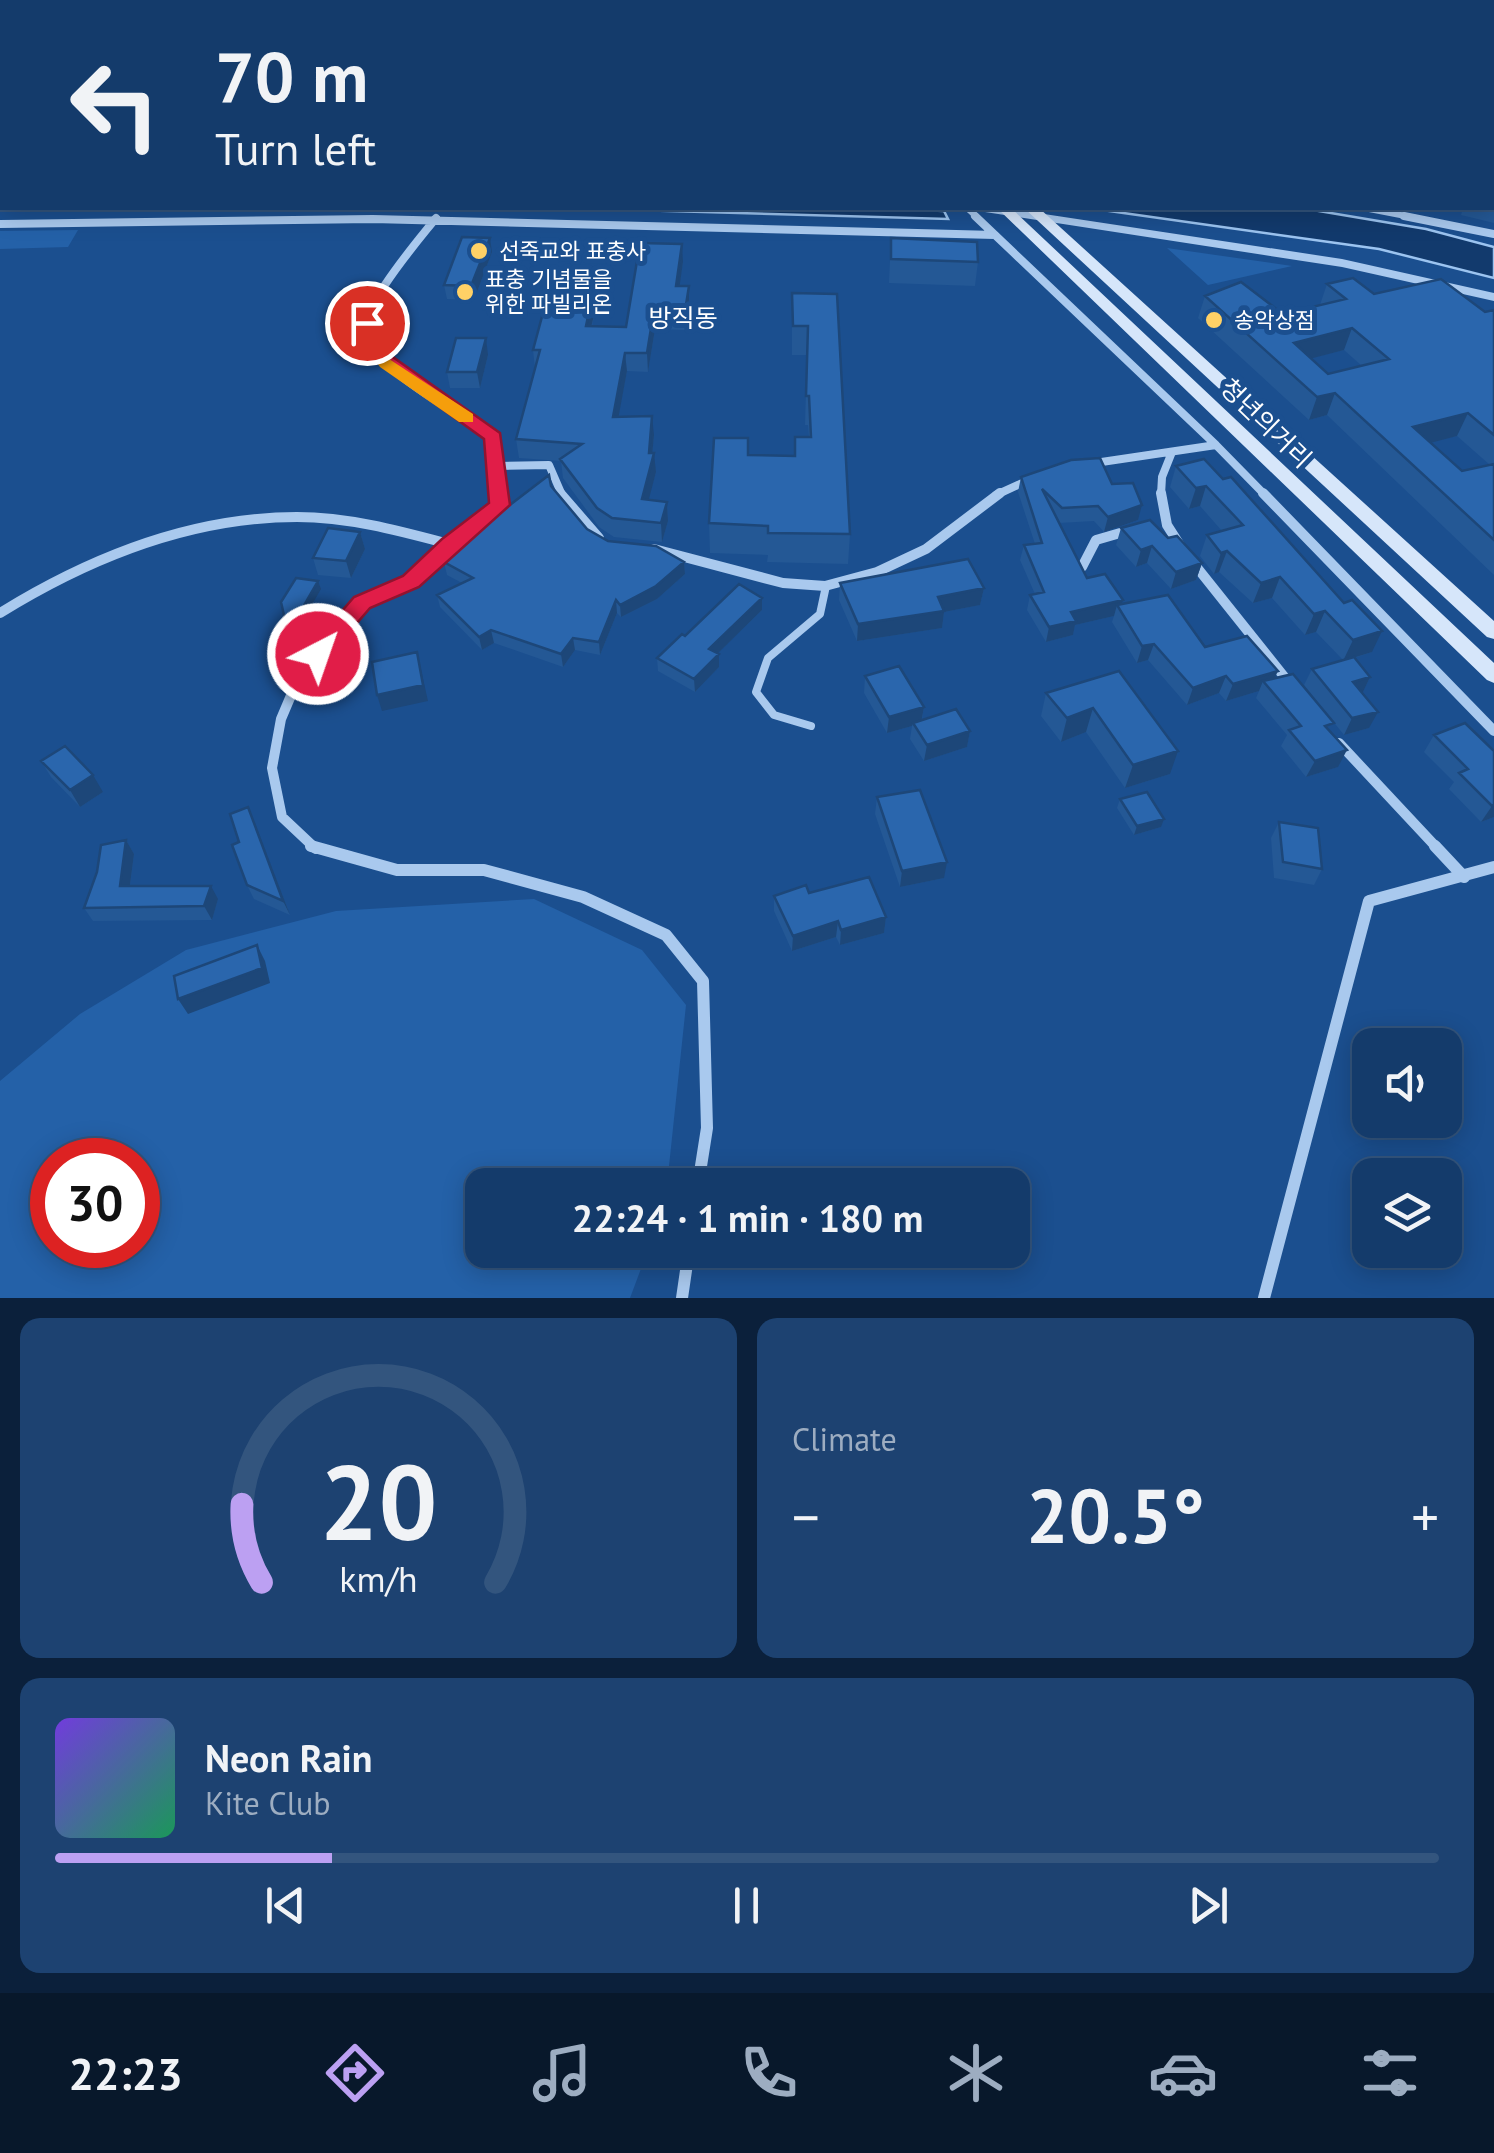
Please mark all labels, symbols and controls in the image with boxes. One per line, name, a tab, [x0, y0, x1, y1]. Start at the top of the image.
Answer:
text: 70 m	[215, 31, 368, 121]
icon: left	[50, 40, 180, 170]
text: Turn left	[215, 119, 376, 177]
place label: 선죽교와 표충사	[499, 237, 647, 265]
marker: 선죽교와 표충사	[468, 240, 490, 262]
place label: 표충 기념물을 위한 파빌리온	[485, 265, 612, 318]
pin	[325, 281, 410, 366]
marker: 표충 기념물을 위한 파빌리온	[454, 281, 476, 303]
icon: arrive	[340, 296, 395, 351]
district label: 방직동	[648, 302, 718, 334]
place label: 송악상점	[1234, 306, 1315, 334]
marker: 송악상점	[1203, 309, 1225, 331]
street label: 청년의거리	[1214, 372, 1318, 474]
position arrow	[266, 602, 370, 706]
map controls	[1352, 1028, 1462, 1268]
button: sound	[1352, 1028, 1462, 1138]
speed limit sign: 30	[30, 1138, 160, 1268]
button: layers	[1352, 1158, 1462, 1268]
text: 22:24 · 1 min · 180 m	[572, 1193, 923, 1242]
text: Climate	[792, 1418, 897, 1460]
text: 20	[320, 1434, 437, 1569]
text: 20.5°	[1026, 1467, 1205, 1564]
text: −	[792, 1481, 820, 1552]
text: +	[1411, 1481, 1439, 1552]
text: km/h	[339, 1556, 418, 1602]
text: Neon Rain	[205, 1733, 372, 1782]
text: Kite Club	[205, 1782, 331, 1824]
icon: previous	[258, 1878, 313, 1933]
icon: pause	[719, 1878, 774, 1933]
icon: next	[1181, 1878, 1236, 1933]
icon: directions	[320, 2038, 390, 2108]
icon: music	[527, 2038, 597, 2108]
icon: phone	[734, 2038, 804, 2108]
icon: climate	[941, 2038, 1011, 2108]
icon: car	[1148, 2038, 1218, 2108]
icon: filters	[1355, 2038, 1425, 2108]
text: 22:23	[69, 2044, 183, 2102]

